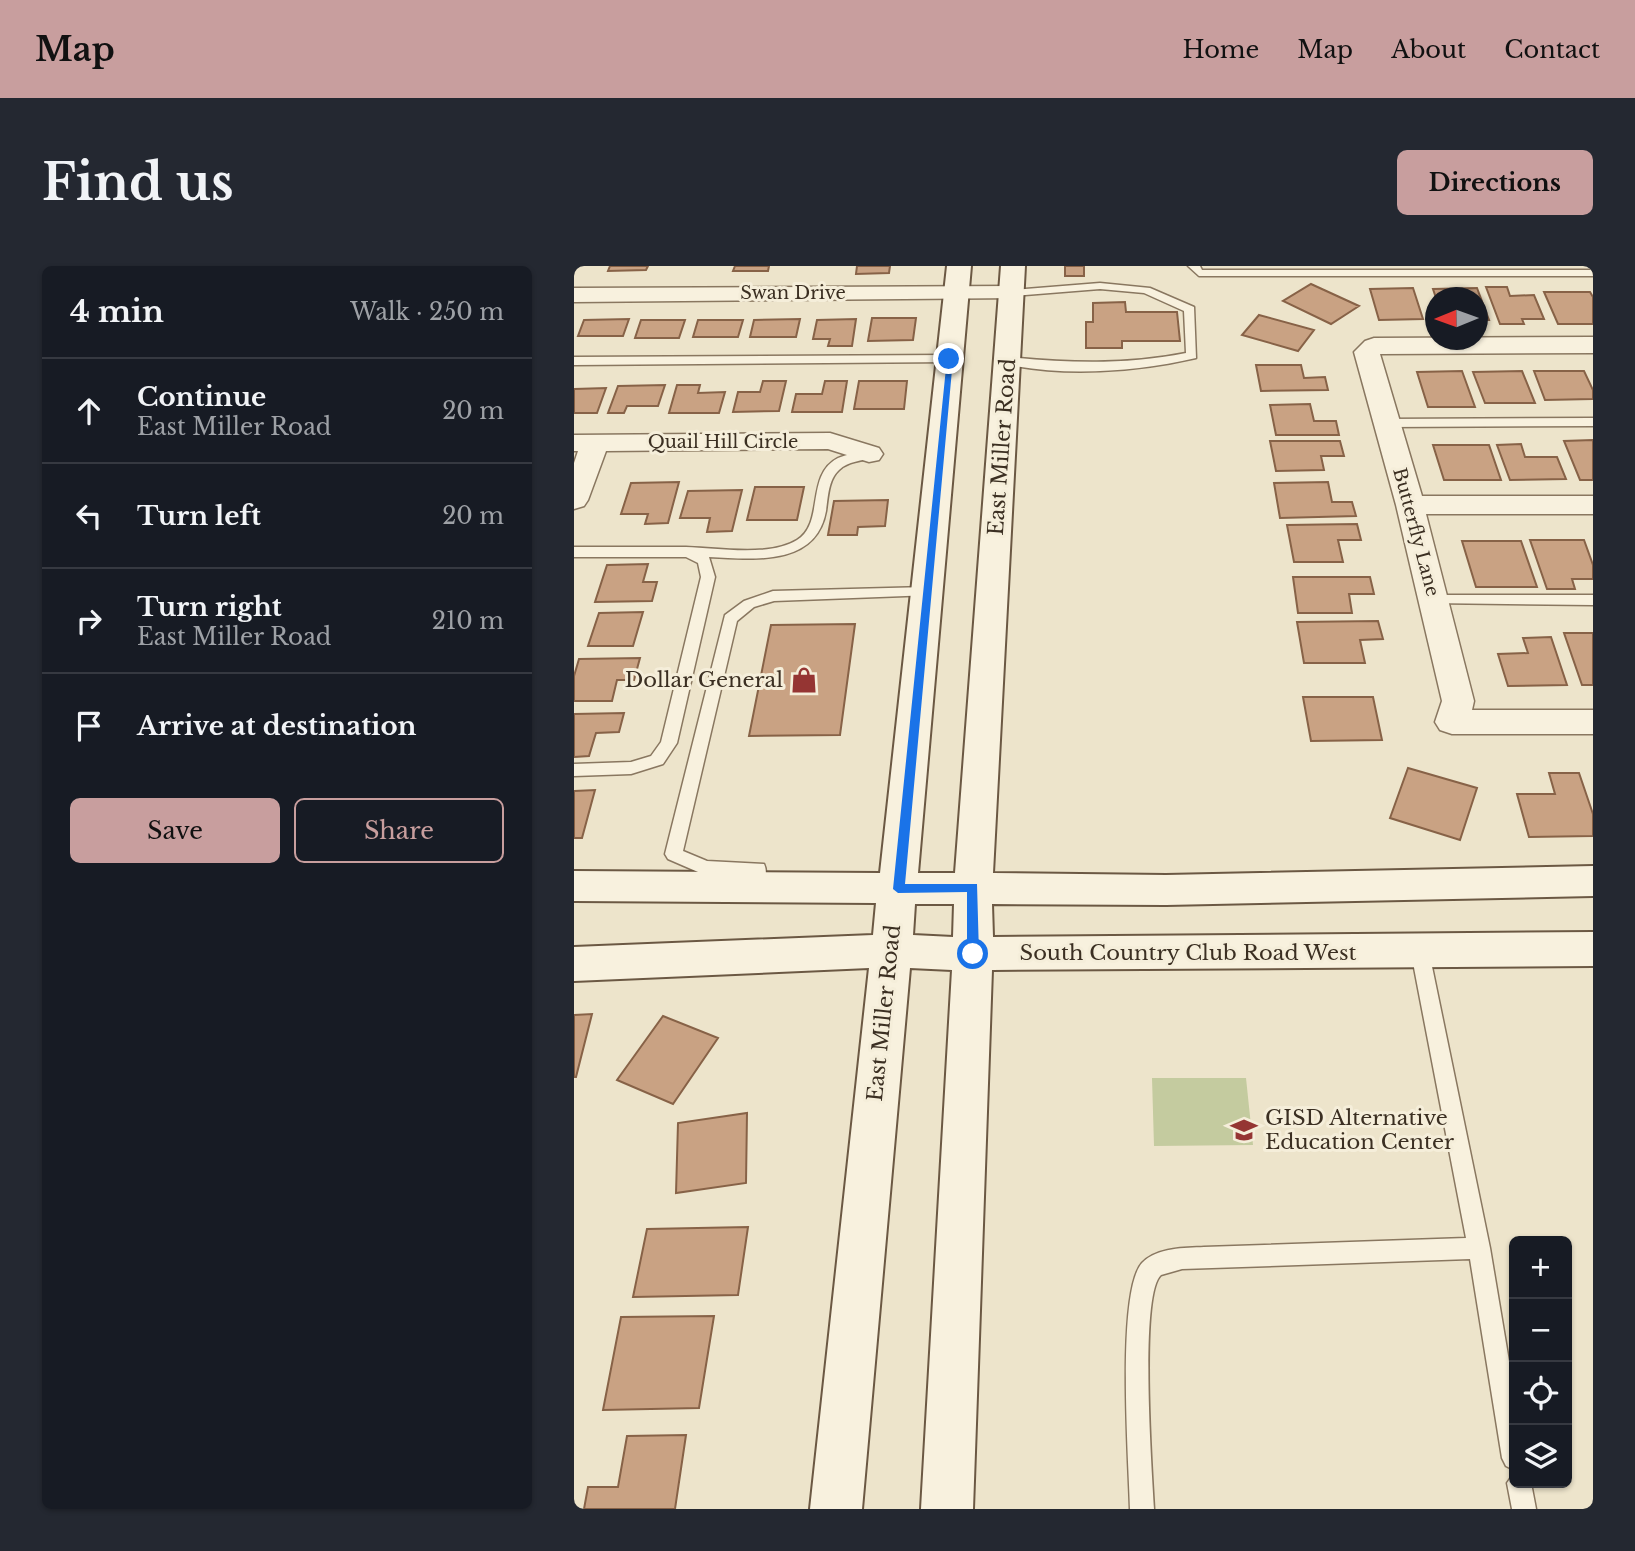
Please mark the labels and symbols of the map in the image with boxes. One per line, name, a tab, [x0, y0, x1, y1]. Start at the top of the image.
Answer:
street label: Swan Drive	[740, 282, 846, 304]
north arrow	[1425, 287, 1488, 350]
route end	[933, 343, 964, 374]
street label: East Miller Road	[983, 358, 1021, 536]
street label: Quail Hill Circle	[648, 431, 798, 453]
street label: Butterfly Lane	[1388, 465, 1444, 599]
shop icon: Dollar General	[789, 665, 819, 695]
place label: Dollar General	[625, 667, 783, 693]
street label: East Miller Road	[862, 923, 906, 1103]
route start	[957, 938, 988, 969]
street label: South Country Club Road West	[1020, 940, 1356, 966]
place label: GISD Alternative Education Center	[1265, 1105, 1454, 1155]
school or university icon: GISD Alternative Education Center	[1229, 1115, 1259, 1145]

